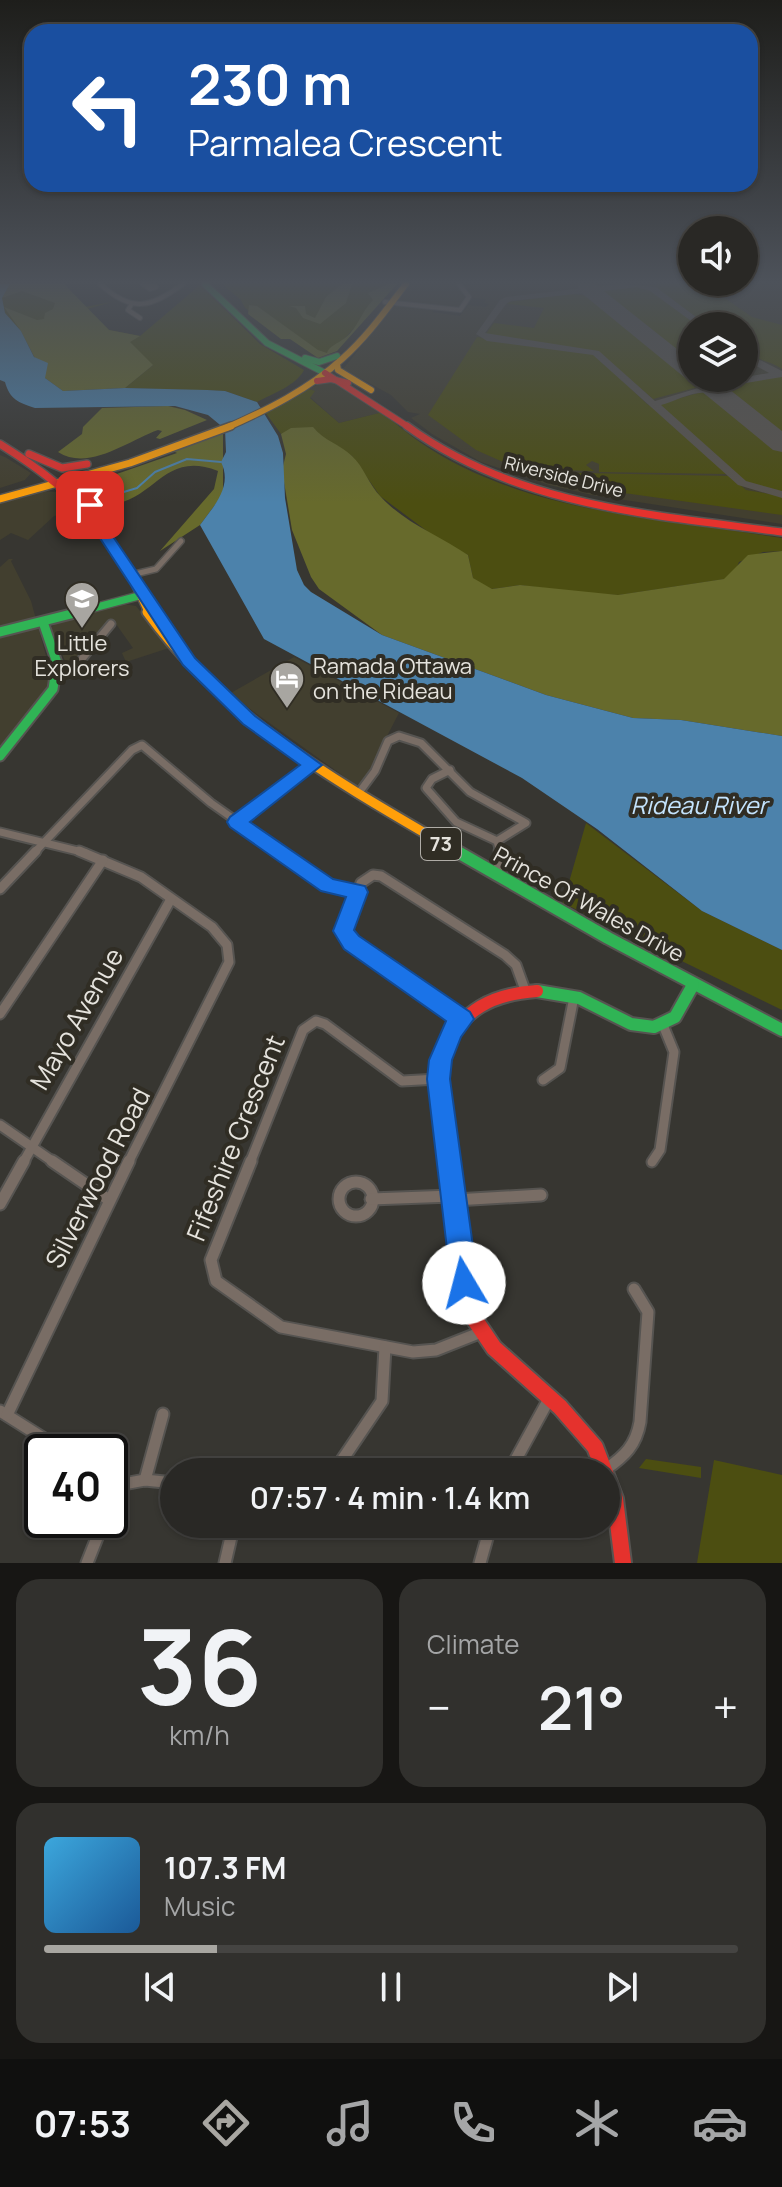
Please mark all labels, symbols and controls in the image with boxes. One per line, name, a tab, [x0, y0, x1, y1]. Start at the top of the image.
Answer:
text: 230 m	[188, 45, 352, 122]
icon: left	[56, 56, 160, 160]
text: Parmalea Crescent	[188, 118, 503, 167]
map controls	[678, 216, 758, 392]
button: sound	[678, 216, 758, 296]
button: layers	[678, 312, 758, 392]
street label: Riverside Drive	[502, 450, 626, 502]
pin	[56, 471, 124, 539]
icon: arrive	[68, 483, 112, 527]
school or university icon: Little Explorers	[63, 580, 101, 630]
place label: Little Explorers	[35, 628, 129, 683]
place label: Ramada Ottawa on the Rideau	[313, 651, 472, 706]
hotel icon: Ramada Ottawa on the Rideau	[268, 660, 306, 710]
water label: Rideau River	[631, 788, 770, 821]
road number: 73	[421, 828, 461, 860]
street label: Prince Of Wales Drive	[488, 839, 690, 969]
street label: Mayo Avenue	[21, 941, 131, 1096]
street label: Fifeshire Crescent	[177, 1029, 293, 1246]
street label: Silverwood Road	[36, 1081, 158, 1274]
position arrow	[422, 1241, 506, 1325]
speed limit sign: 40	[24, 1434, 128, 1538]
text: 07:57 · 4 min · 1.4 km	[250, 1477, 530, 1518]
text: 36	[137, 1594, 262, 1736]
text: Climate	[427, 1626, 519, 1662]
text: 21°	[538, 1666, 625, 1748]
text: −	[427, 1677, 451, 1737]
text: +	[713, 1677, 738, 1737]
text: km/h	[169, 1717, 230, 1753]
text: 107.3 FM	[164, 1847, 286, 1888]
text: Music	[164, 1888, 235, 1924]
icon: previous	[138, 1965, 182, 2009]
icon: pause	[369, 1965, 413, 2009]
icon: next	[600, 1965, 644, 2009]
icon: directions	[198, 2095, 254, 2151]
icon: music	[322, 2095, 378, 2151]
icon: phone	[445, 2095, 501, 2151]
icon: climate	[569, 2095, 625, 2151]
icon: car	[692, 2095, 748, 2151]
text: 07:53	[34, 2099, 131, 2148]

